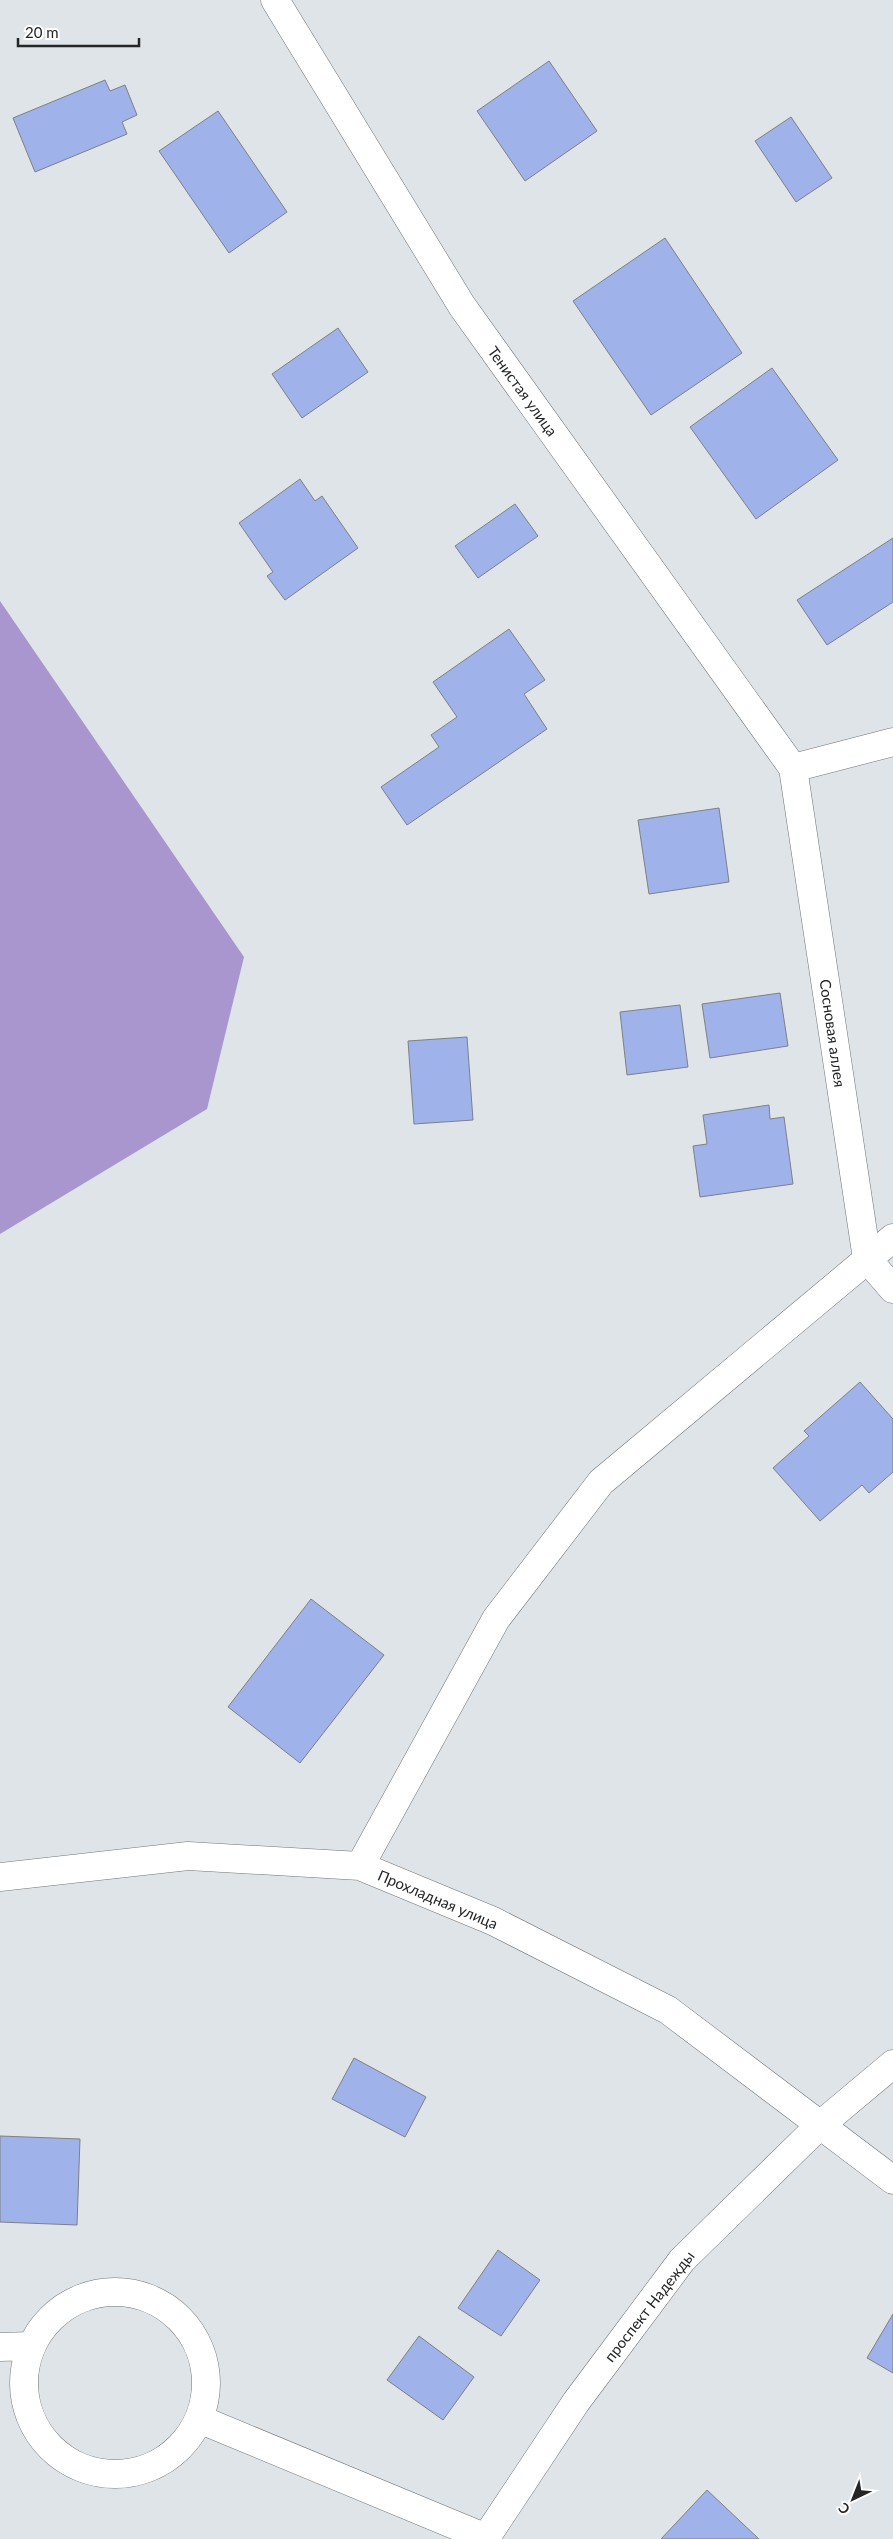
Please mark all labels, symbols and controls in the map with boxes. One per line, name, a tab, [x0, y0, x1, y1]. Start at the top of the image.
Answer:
scale bar	[18, 15, 139, 47]
text: 20 m	[25, 23, 59, 41]
street label: Тенистая улица	[484, 343, 562, 439]
street label: Сосновая аллея	[817, 978, 849, 1088]
street label: Прохладная улица	[375, 1866, 501, 1932]
street label: проспект Надежды	[600, 2247, 698, 2365]
north arrow	[828, 2474, 878, 2524]
text: С	[834, 2499, 853, 2518]

